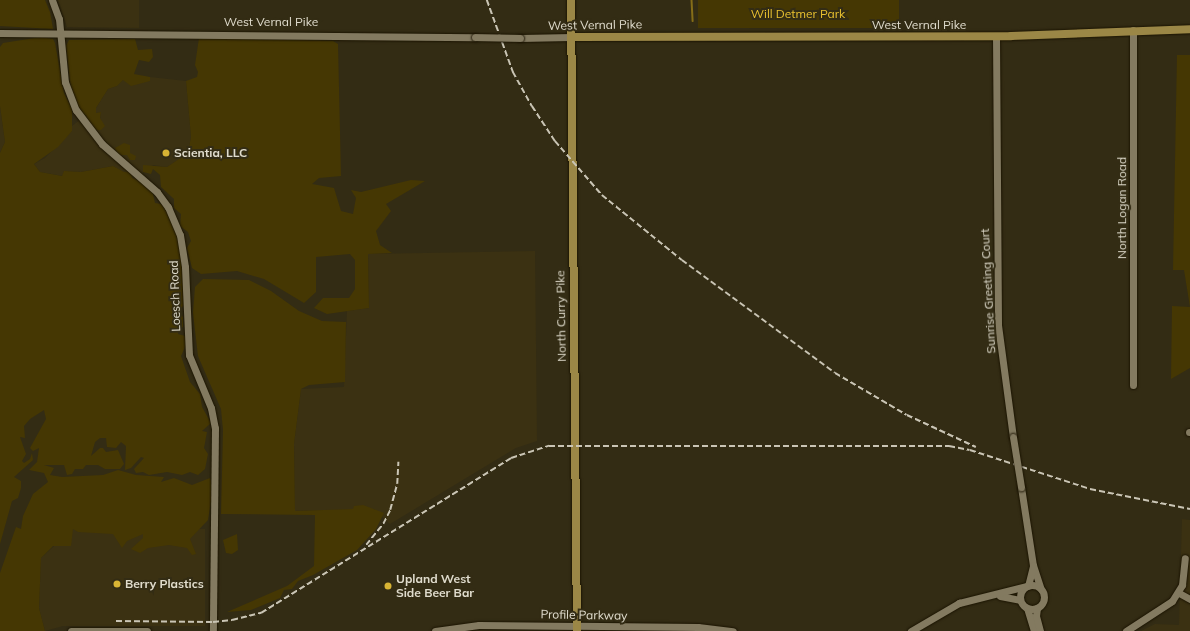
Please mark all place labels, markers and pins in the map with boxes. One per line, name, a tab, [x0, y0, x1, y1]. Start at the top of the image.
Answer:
place label: Scientia, LLC	[174, 146, 247, 160]
marker: Scientia, LLC	[161, 148, 171, 158]
place label: Upland West Side Beer Bar	[396, 572, 474, 600]
place label: Berry Plastics	[125, 577, 204, 591]
marker: Berry Plastics	[112, 579, 122, 589]
marker: Upland West Side Beer Bar	[383, 581, 393, 591]

